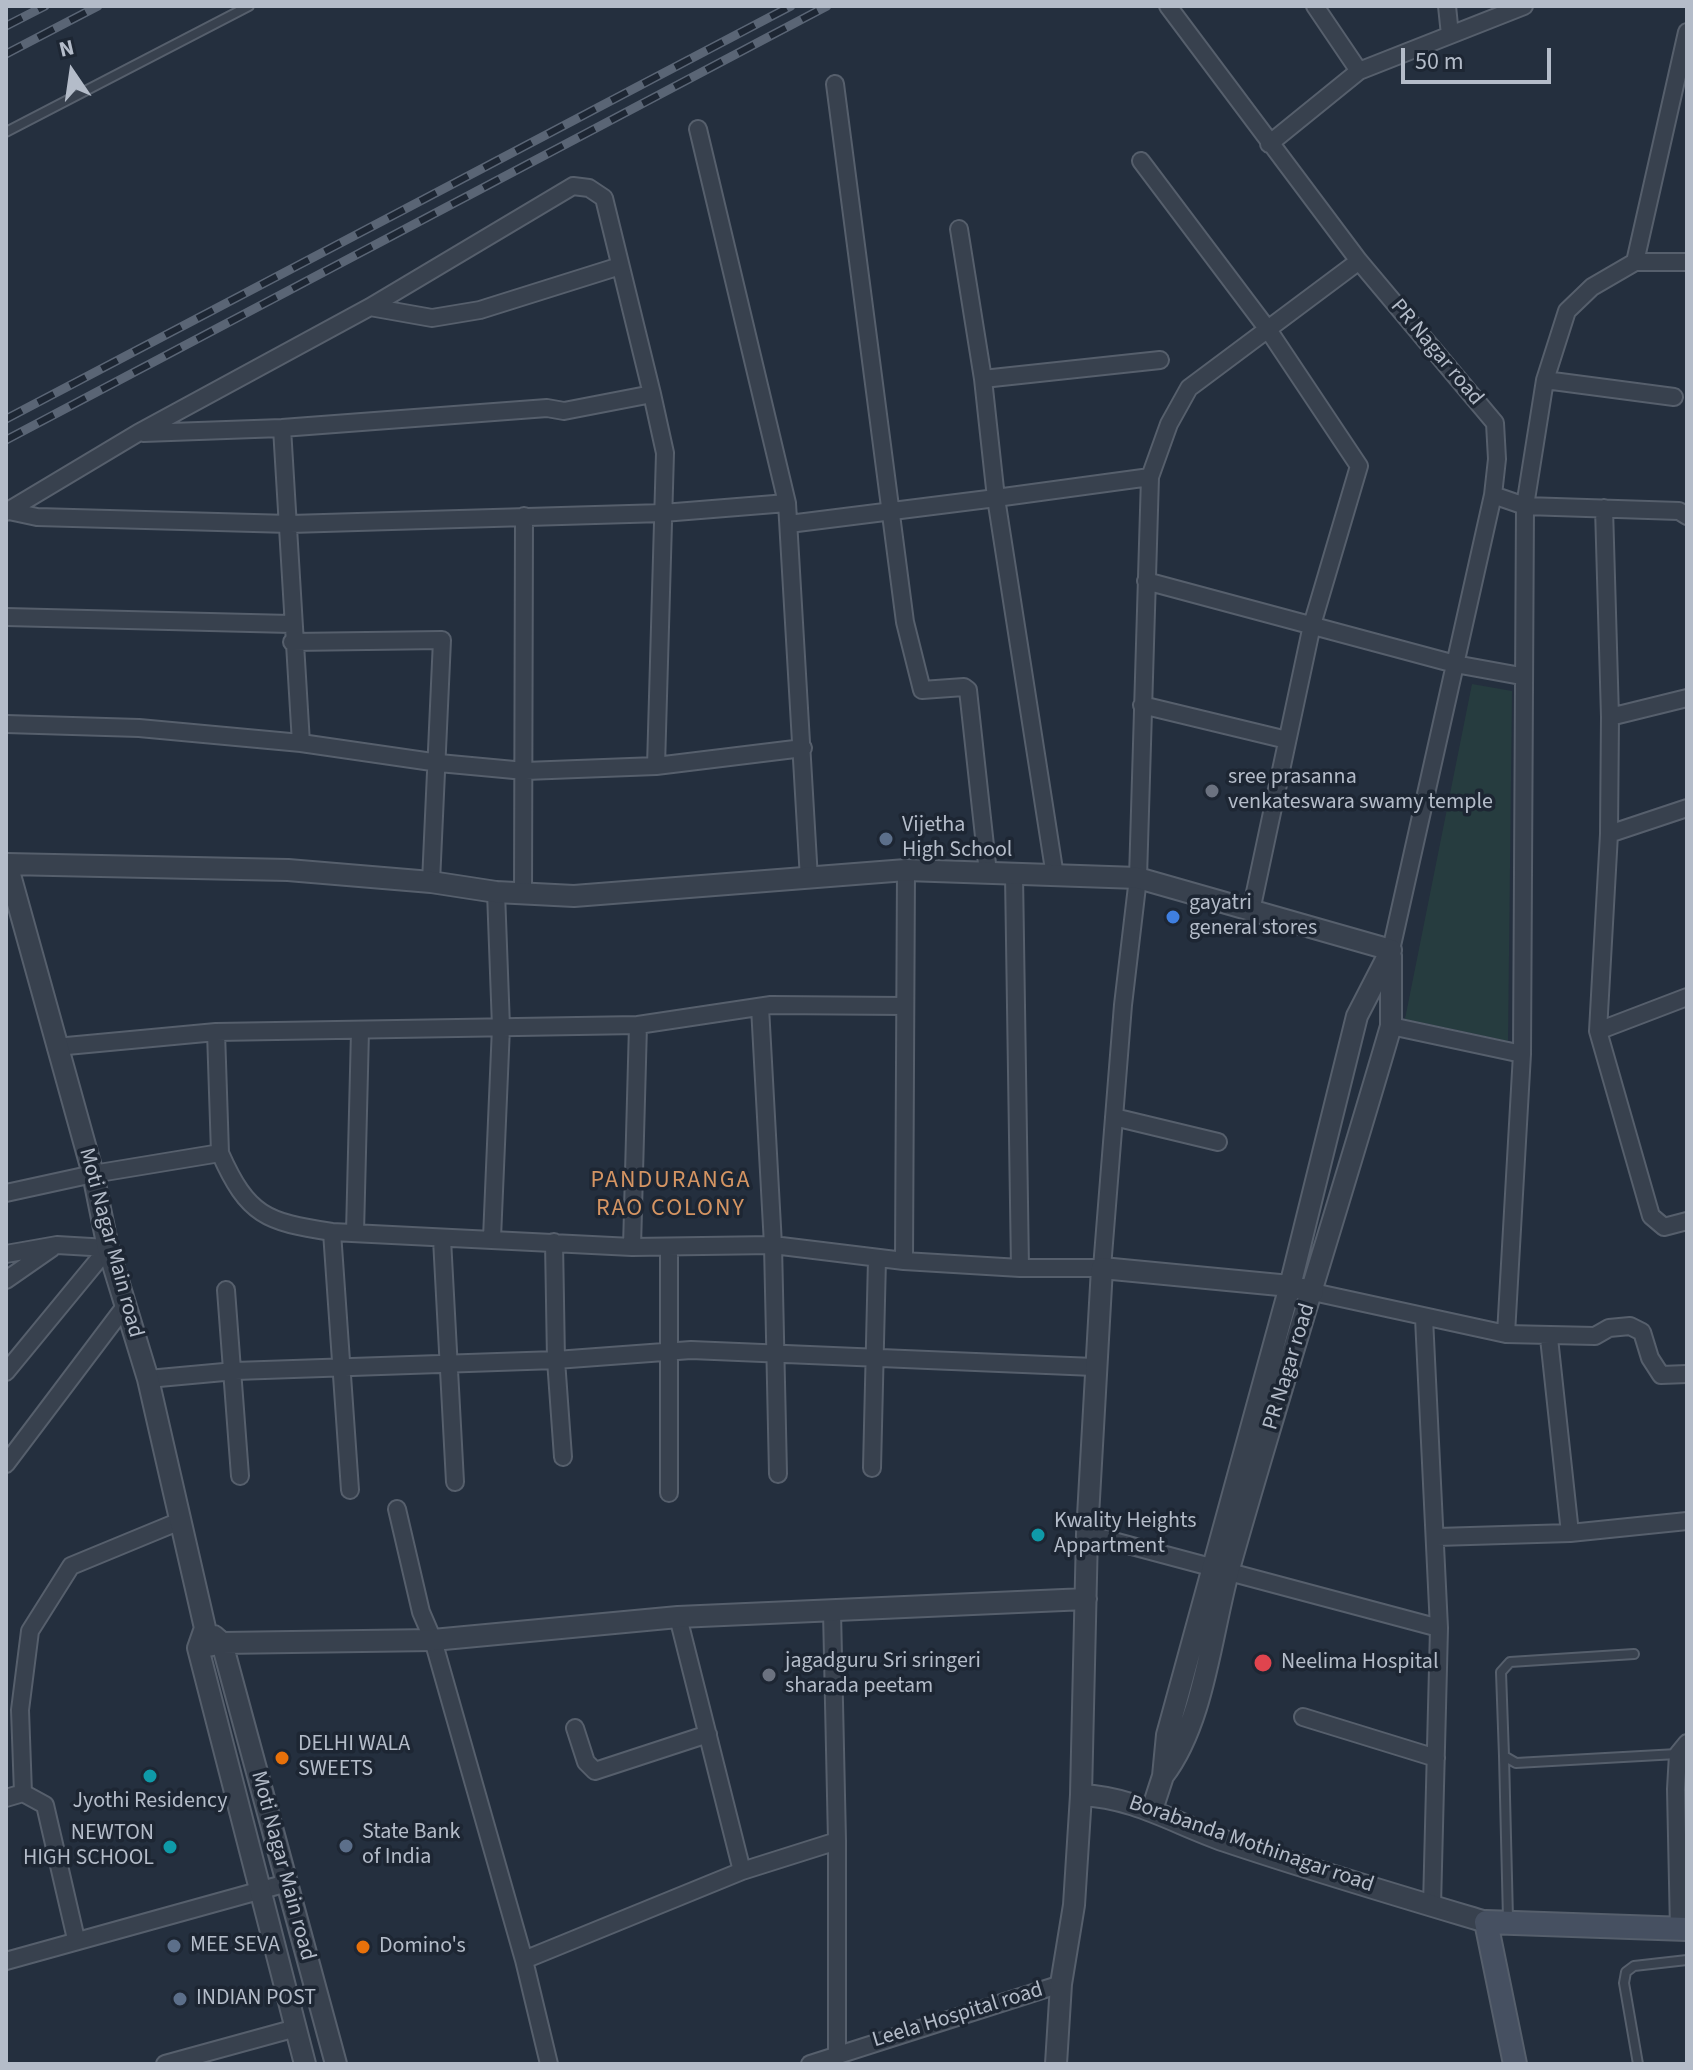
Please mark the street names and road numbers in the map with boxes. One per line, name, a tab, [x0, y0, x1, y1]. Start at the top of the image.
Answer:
street label: PR Nagar road	[1384, 294, 1488, 412]
street label: Moti Nagar Main road	[72, 1145, 148, 1341]
street label: PR Nagar road	[1258, 1301, 1322, 1433]
street label: Moti Nagar Main road	[244, 1768, 320, 1964]
street label: Borabanda Mothinagar road	[1125, 1791, 1377, 1899]
street label: Leela Hospital road	[870, 1978, 1046, 2054]

